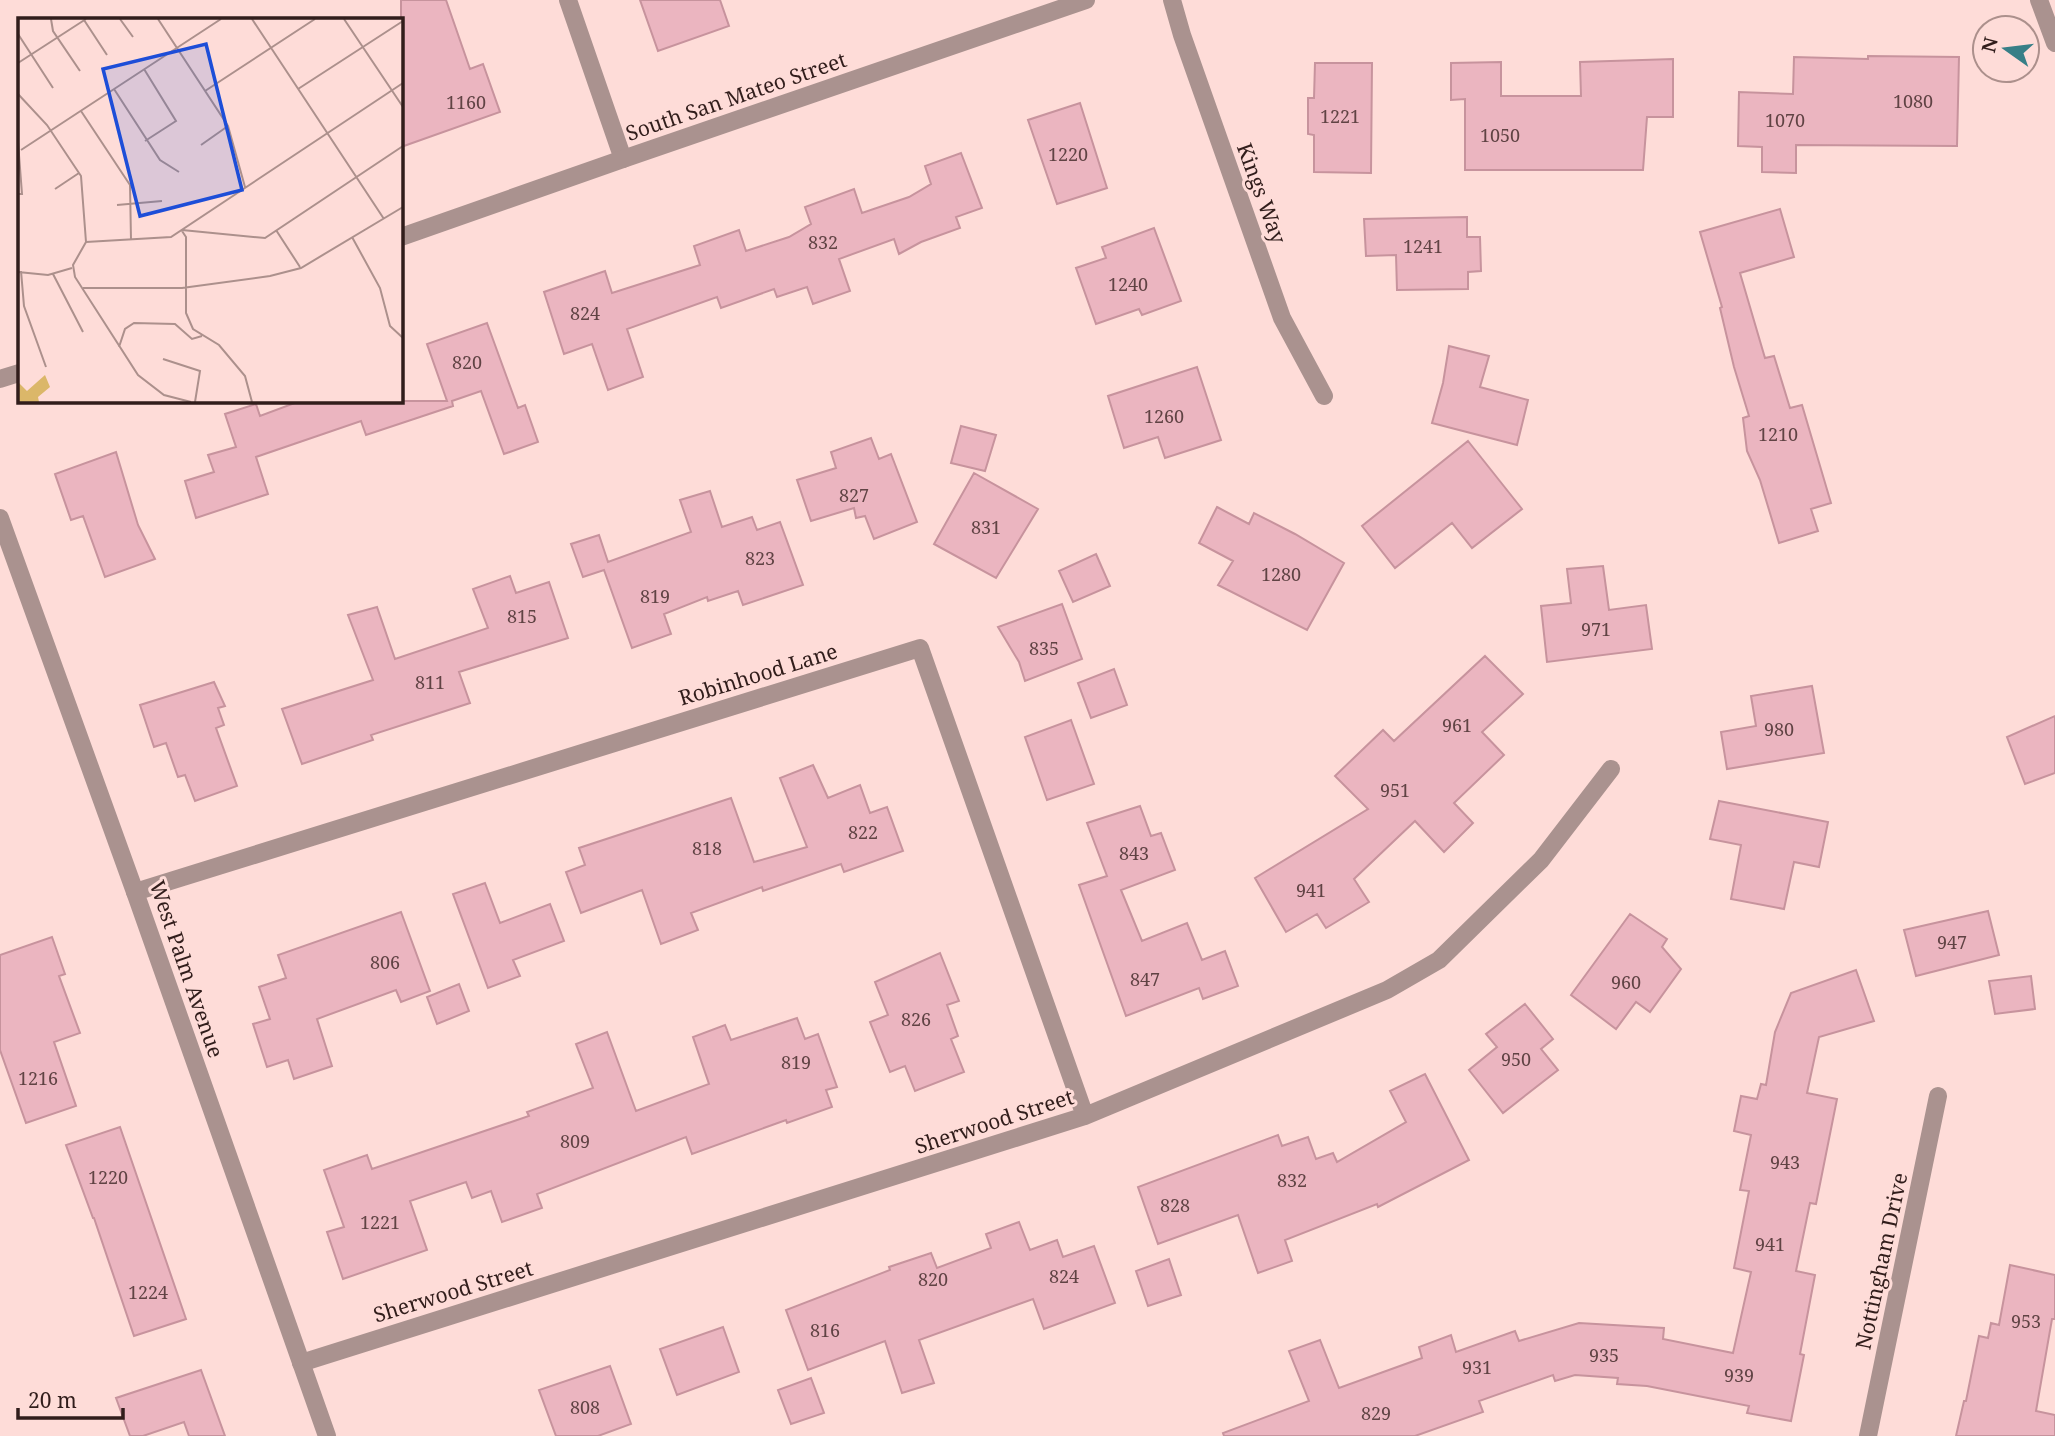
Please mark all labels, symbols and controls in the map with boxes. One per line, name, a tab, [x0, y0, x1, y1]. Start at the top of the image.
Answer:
north arrow	[1971, 14, 2041, 84]
inset map	[18, 18, 402, 402]
text: N	[1975, 34, 2004, 55]
street label: South San Mateo Street	[622, 45, 850, 147]
house number: 1080	[1893, 89, 1933, 113]
house number: 1160	[446, 90, 486, 114]
house number: 1221	[1320, 104, 1360, 128]
house number: 1070	[1765, 108, 1805, 132]
house number: 1050	[1480, 123, 1520, 147]
street label: Kings Way	[1231, 139, 1293, 247]
house number: 1220	[1048, 142, 1088, 166]
house number: 832	[808, 230, 838, 254]
house number: 1241	[1403, 234, 1443, 258]
house number: 1240	[1108, 272, 1148, 296]
house number: 824	[570, 301, 600, 325]
house number: 820	[452, 350, 482, 374]
house number: 1260	[1144, 404, 1184, 428]
house number: 1210	[1758, 422, 1798, 446]
house number: 827	[839, 483, 869, 507]
house number: 831	[971, 515, 1001, 539]
house number: 823	[745, 546, 775, 570]
house number: 1280	[1261, 562, 1301, 586]
house number: 819	[640, 584, 670, 608]
house number: 815	[507, 604, 537, 628]
house number: 971	[1581, 617, 1611, 641]
house number: 835	[1029, 636, 1059, 660]
street label: Robinhood Lane	[675, 637, 841, 711]
house number: 811	[415, 670, 445, 694]
house number: 961	[1442, 713, 1472, 737]
house number: 980	[1764, 717, 1794, 741]
house number: 951	[1380, 778, 1410, 802]
house number: 822	[848, 820, 878, 844]
house number: 818	[692, 836, 722, 860]
house number: 843	[1119, 841, 1149, 865]
street label: West Palm Avenue	[144, 877, 230, 1061]
house number: 941	[1296, 878, 1326, 902]
house number: 947	[1937, 930, 1967, 954]
house number: 806	[370, 950, 400, 974]
house number: 847	[1130, 967, 1160, 991]
house number: 960	[1611, 970, 1641, 994]
house number: 826	[901, 1007, 931, 1031]
house number: 950	[1501, 1047, 1531, 1071]
house number: 819	[781, 1050, 811, 1074]
house number: 1216	[18, 1066, 58, 1090]
street label: Sherwood Street	[911, 1082, 1077, 1160]
house number: 809	[560, 1129, 590, 1153]
house number: 943	[1770, 1150, 1800, 1174]
house number: 1220	[88, 1165, 128, 1189]
house number: 832	[1277, 1168, 1307, 1192]
street label: Nottingham Drive	[1849, 1170, 1913, 1352]
house number: 828	[1160, 1193, 1190, 1217]
house number: 1221	[360, 1210, 400, 1234]
house number: 941	[1755, 1232, 1785, 1256]
street label: Sherwood Street	[370, 1253, 536, 1329]
house number: 824	[1049, 1264, 1079, 1288]
house number: 820	[918, 1267, 948, 1291]
house number: 1224	[128, 1280, 168, 1304]
house number: 953	[2011, 1309, 2041, 1333]
house number: 816	[810, 1318, 840, 1342]
house number: 935	[1589, 1343, 1619, 1367]
house number: 931	[1462, 1355, 1492, 1379]
house number: 939	[1724, 1363, 1754, 1387]
scale bar	[18, 1376, 122, 1420]
text: 20 m	[28, 1386, 77, 1414]
house number: 808	[570, 1395, 600, 1419]
house number: 829	[1361, 1401, 1391, 1425]

